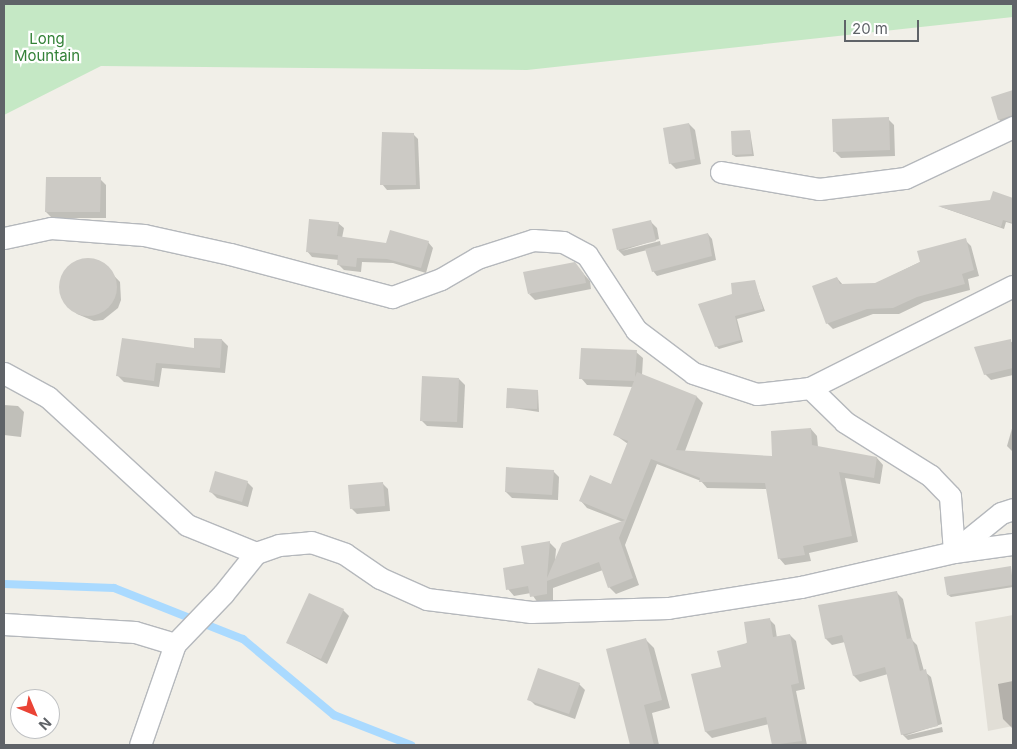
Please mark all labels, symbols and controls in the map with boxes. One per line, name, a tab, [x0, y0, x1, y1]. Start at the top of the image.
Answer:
scale bar	[847, 10, 922, 42]
text: 20 m	[852, 19, 888, 38]
park label: Long Mountain	[14, 29, 80, 64]
north arrow	[10, 689, 60, 739]
text: N	[35, 714, 55, 734]

